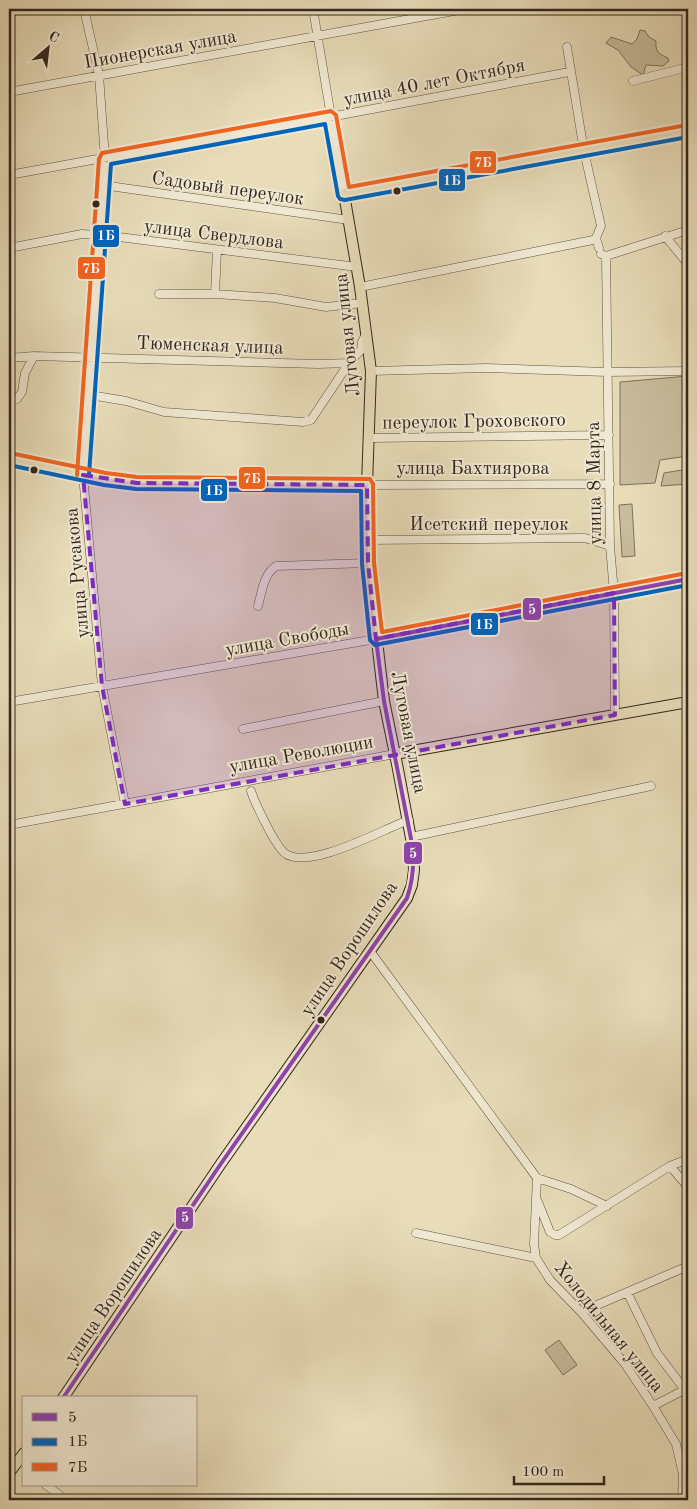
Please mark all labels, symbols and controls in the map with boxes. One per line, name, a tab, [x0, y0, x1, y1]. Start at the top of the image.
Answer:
north arrow	[22, 22, 72, 72]
street label: Пионерская улица	[83, 28, 239, 73]
text: С	[46, 29, 61, 46]
street label: улица 40 лет Октября	[342, 56, 527, 110]
line badge: 7Б	[469, 150, 497, 174]
text: 7Б	[474, 156, 492, 170]
line badge: 1Б	[438, 168, 466, 192]
street label: Садовый переулок	[150, 169, 305, 210]
text: 1Б	[443, 174, 461, 188]
unlabelled marker	[392, 186, 402, 196]
unlabelled marker	[91, 199, 101, 209]
street label: улица Свердлова	[143, 217, 285, 254]
line badge: 1Б	[92, 224, 120, 248]
text: 1Б	[97, 229, 115, 243]
line badge: 7Б	[77, 256, 106, 280]
text: 7Б	[82, 262, 100, 276]
street label: Луговая улица	[333, 272, 364, 397]
street label: Тюменская улица	[136, 334, 284, 359]
street label: переулок Гроховского	[382, 411, 566, 434]
street label: улица 8 Марта	[585, 420, 606, 545]
street label: улица Бахтиярова	[396, 460, 550, 479]
unlabelled marker	[29, 465, 39, 475]
line badge: 7Б	[238, 466, 266, 490]
text: 7Б	[243, 472, 261, 486]
line badge: 1Б	[200, 478, 228, 502]
text: 1Б	[205, 484, 223, 498]
street label: улица Русакова	[63, 506, 94, 639]
street label: Исетский переулок	[409, 516, 569, 535]
line badge: 5	[522, 597, 542, 621]
text: 5	[528, 603, 536, 617]
line badge: 1Б	[470, 612, 499, 636]
text: 1Б	[475, 618, 493, 632]
street label: улица Свободы	[224, 620, 351, 661]
street label: Луговая улица	[386, 670, 429, 796]
street label: улица Революции	[228, 733, 375, 778]
line badge: 5	[403, 841, 423, 865]
text: 5	[409, 847, 417, 861]
street label: улица Ворошилова	[298, 878, 402, 1020]
unlabelled marker	[316, 1015, 326, 1025]
line badge: 5	[175, 1206, 194, 1230]
text: 5	[181, 1211, 189, 1225]
street label: улица Ворошилова	[62, 1225, 166, 1367]
street label: Холодильная улица	[550, 1259, 667, 1397]
legend	[22, 1396, 198, 1486]
text: 5	[68, 1411, 77, 1426]
text: 1Б	[68, 1435, 87, 1450]
scale bar	[514, 1454, 604, 1486]
text: 7Б	[68, 1461, 87, 1476]
text: 100 m	[522, 1465, 564, 1480]

